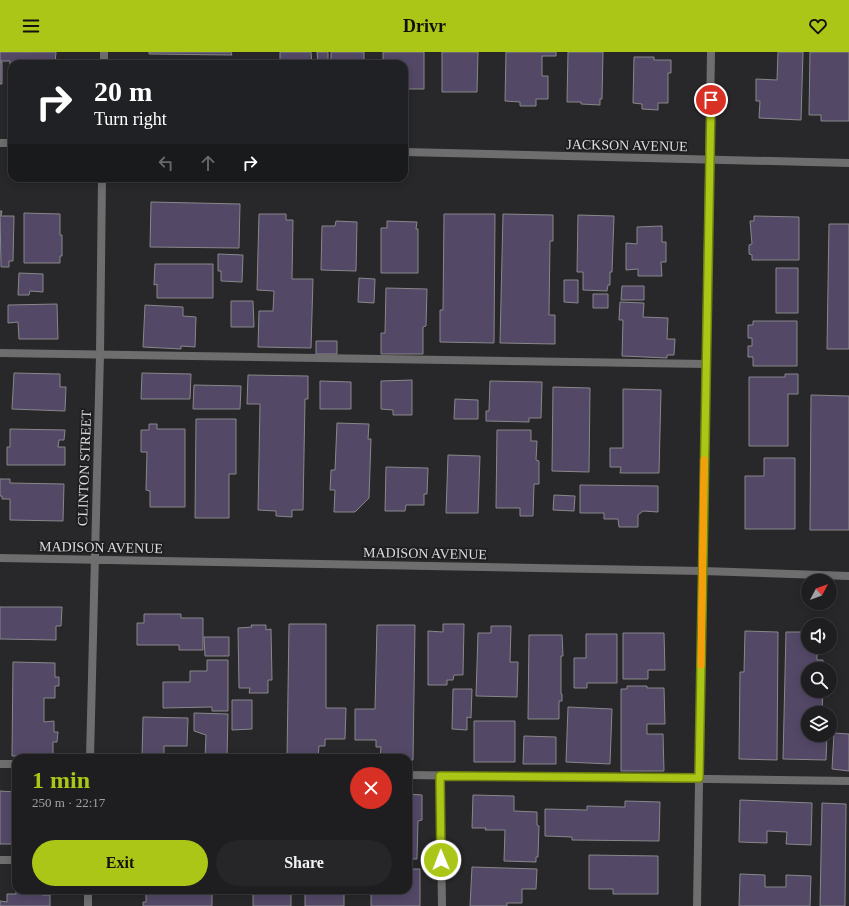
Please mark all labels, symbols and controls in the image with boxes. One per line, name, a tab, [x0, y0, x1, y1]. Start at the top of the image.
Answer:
icon: menu	[20, 15, 42, 37]
icon: heart	[807, 15, 829, 37]
text: Drivr	[403, 16, 446, 36]
icon: right	[28, 76, 80, 128]
text: 20 m	[94, 76, 152, 107]
pin	[694, 83, 728, 117]
icon: arrive	[700, 89, 722, 111]
text: Turn right	[94, 109, 167, 129]
street label: JACKSON AVENUE	[566, 137, 688, 154]
icon: left	[155, 152, 177, 174]
icon: ahead	[197, 152, 219, 174]
icon: right	[239, 152, 261, 174]
street label: CLINTON STREET	[75, 409, 94, 526]
street label: MADISON AVENUE	[39, 539, 163, 556]
street label: MADISON AVENUE	[363, 545, 487, 562]
north arrow	[801, 574, 837, 610]
map controls	[801, 574, 837, 742]
button: sound	[801, 618, 837, 654]
button: search	[801, 662, 837, 698]
button: layers	[801, 706, 837, 742]
text: 1 min	[32, 767, 90, 793]
button: close	[350, 767, 392, 809]
text: 250 m · 22:17	[32, 795, 105, 810]
position arrow	[420, 839, 462, 881]
button: Exit	[32, 840, 208, 886]
button: Share	[216, 840, 392, 886]

